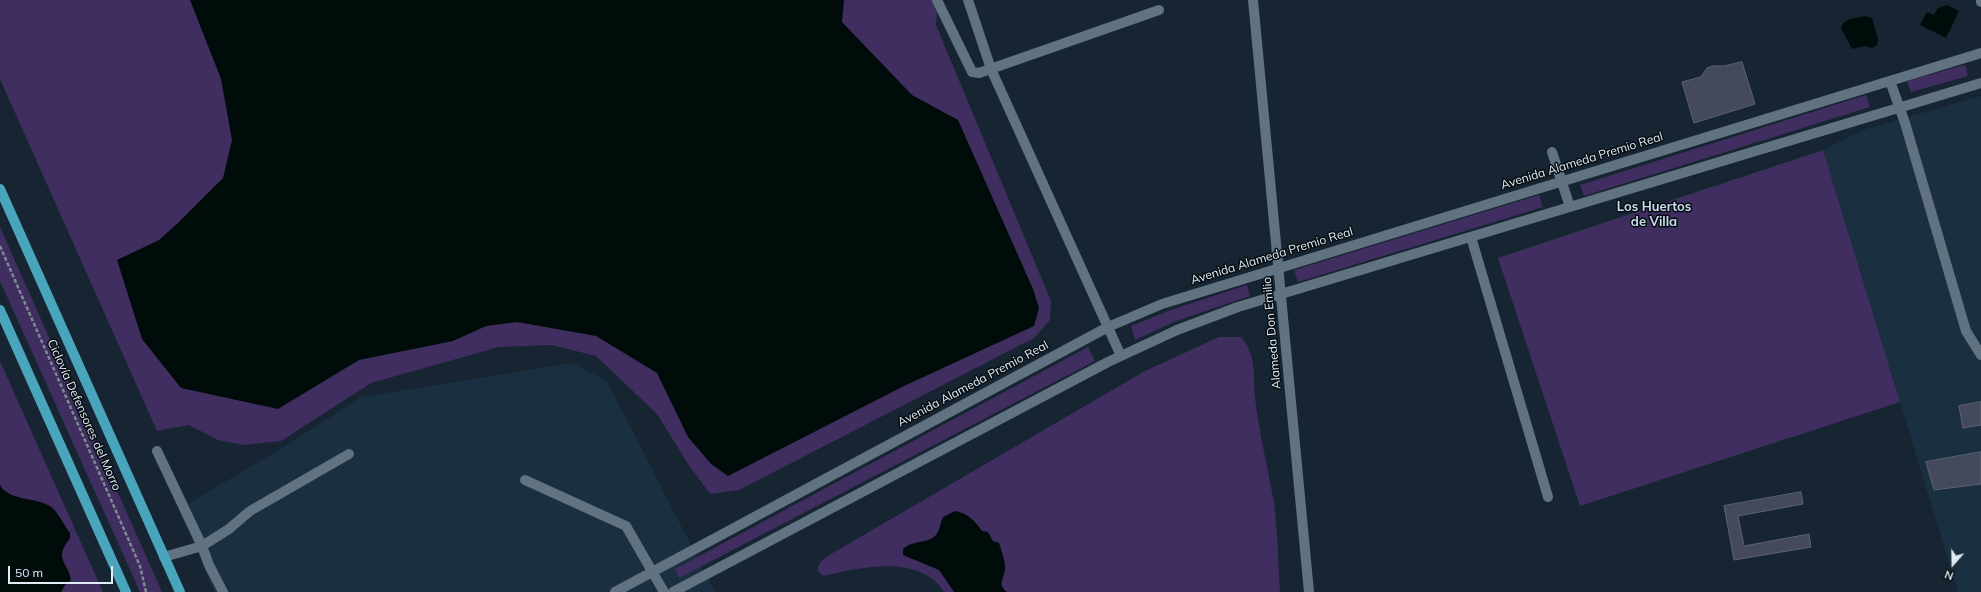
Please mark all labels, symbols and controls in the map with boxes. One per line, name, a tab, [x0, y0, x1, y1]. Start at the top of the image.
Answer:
street label: Avenida Alameda Premio Real	[1499, 129, 1665, 193]
district label: Los Huertos de Villa	[1617, 199, 1691, 230]
street label: Avenida Alameda Premio Real	[1189, 224, 1355, 288]
street label: Alameda Don Emilio	[1260, 276, 1284, 390]
street label: Ciclovía Defensores del Morro	[44, 337, 124, 493]
street label: Avenida Alameda Premio Real	[895, 338, 1051, 430]
north arrow	[1933, 544, 1973, 584]
scale bar	[10, 558, 115, 584]
text: 50 m	[15, 565, 43, 580]
text: N	[1943, 567, 1955, 583]

